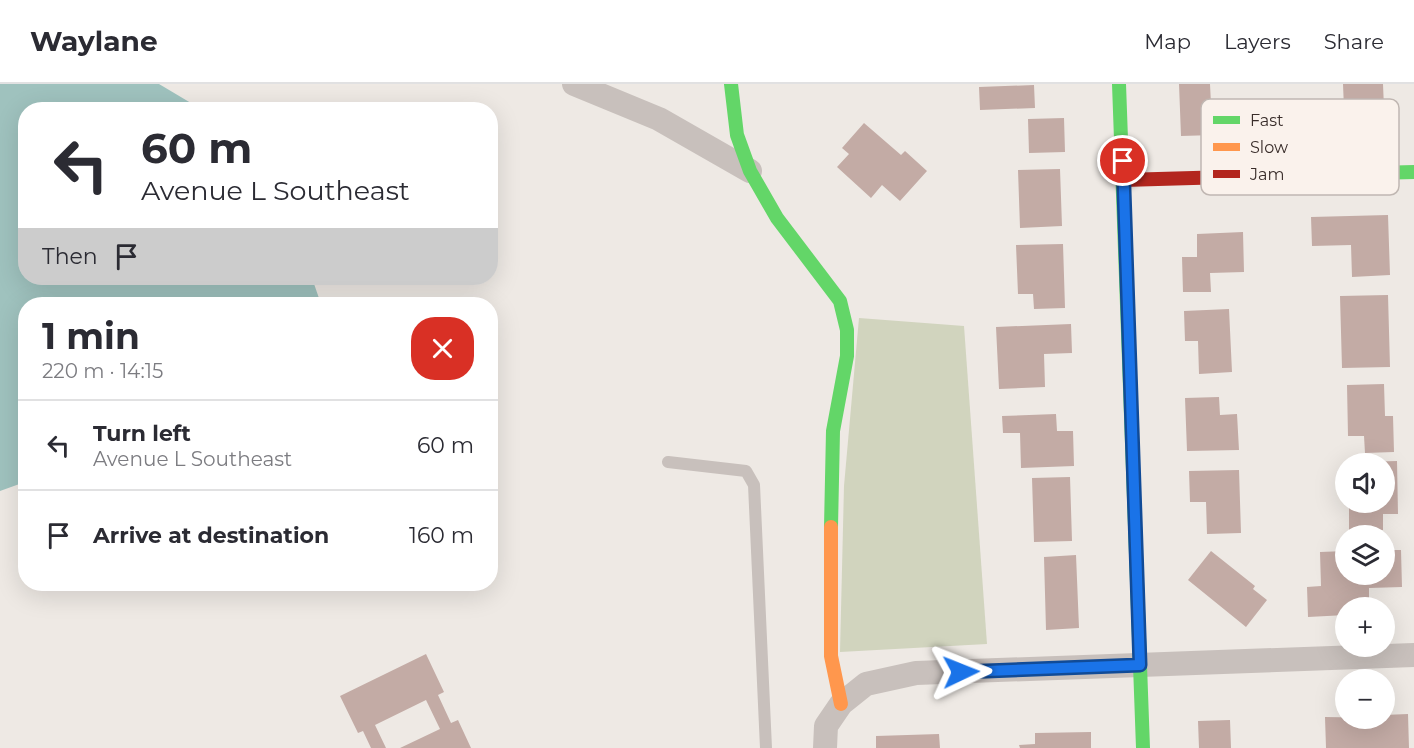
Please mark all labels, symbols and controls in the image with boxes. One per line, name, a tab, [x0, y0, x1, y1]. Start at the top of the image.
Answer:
text: Waylane	[30, 24, 158, 58]
text: Map	[1144, 29, 1191, 54]
text: Layers	[1224, 29, 1291, 54]
text: Share	[1324, 29, 1384, 54]
legend	[1201, 99, 1399, 195]
text: Fast	[1250, 111, 1284, 130]
text: 60 m	[141, 122, 252, 174]
icon: left	[42, 126, 120, 204]
pin	[1097, 135, 1148, 186]
text: Slow	[1250, 138, 1288, 157]
icon: arrive	[1106, 144, 1139, 177]
text: Jam	[1249, 165, 1284, 184]
text: Avenue L Southeast	[141, 174, 410, 207]
icon: arrive	[110, 240, 143, 273]
text: Then	[42, 243, 98, 270]
text: 1 min	[42, 314, 140, 358]
button: close	[411, 317, 474, 380]
text: 220 m · 14:15	[42, 359, 163, 383]
text: Turn left	[93, 420, 191, 447]
icon: left	[42, 429, 75, 462]
text: 60 m	[417, 432, 474, 459]
text: Avenue L Southeast	[93, 447, 292, 471]
map controls	[1335, 453, 1395, 729]
button: sound	[1335, 453, 1395, 513]
icon: arrive	[42, 519, 75, 552]
text: Arrive at destination	[93, 522, 329, 549]
text: 160 m	[409, 522, 474, 549]
button: layers	[1335, 525, 1395, 585]
button: +	[1335, 597, 1395, 657]
position arrow	[929, 640, 993, 704]
button: −	[1335, 669, 1395, 729]

